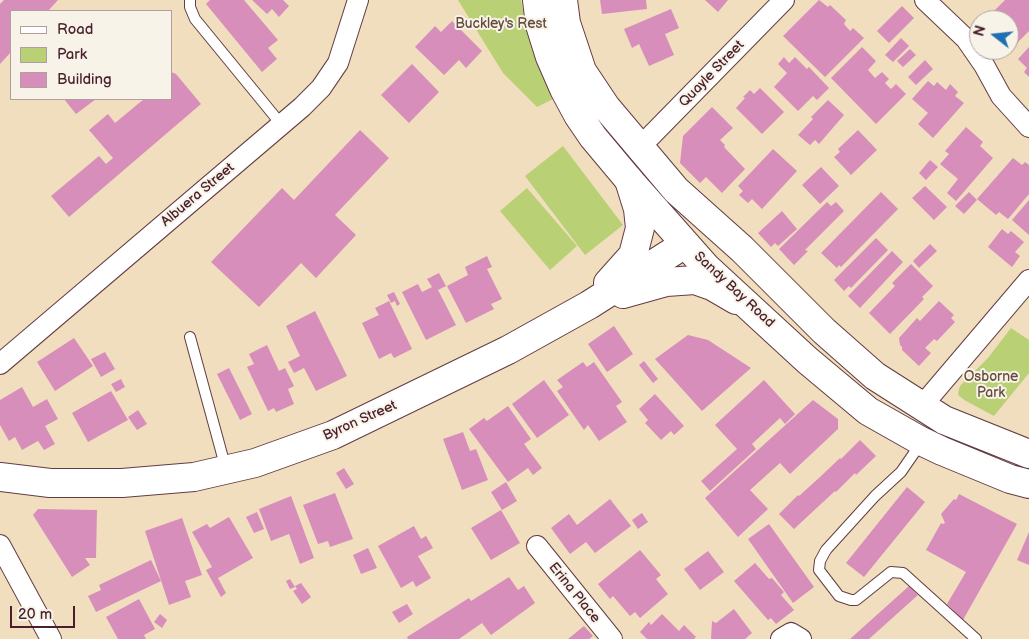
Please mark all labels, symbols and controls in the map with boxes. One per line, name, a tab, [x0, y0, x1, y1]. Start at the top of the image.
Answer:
legend	[10, 10, 172, 100]
north arrow	[969, 10, 1019, 60]
park label: Buckley's Rest	[455, 16, 547, 32]
text: Road	[57, 20, 93, 39]
text: N	[970, 24, 990, 38]
street label: Quayle Street	[676, 37, 748, 111]
text: Park	[57, 45, 87, 64]
text: Building	[57, 70, 112, 89]
street label: Albuera Street	[158, 159, 238, 231]
street label: Sandy Bay Road	[690, 248, 778, 332]
park label: Osborne Park	[964, 369, 1018, 402]
street label: Byron Street	[321, 397, 399, 445]
street label: Erina Place	[545, 559, 603, 627]
scale bar	[12, 596, 78, 628]
text: 20 m	[18, 605, 52, 624]

